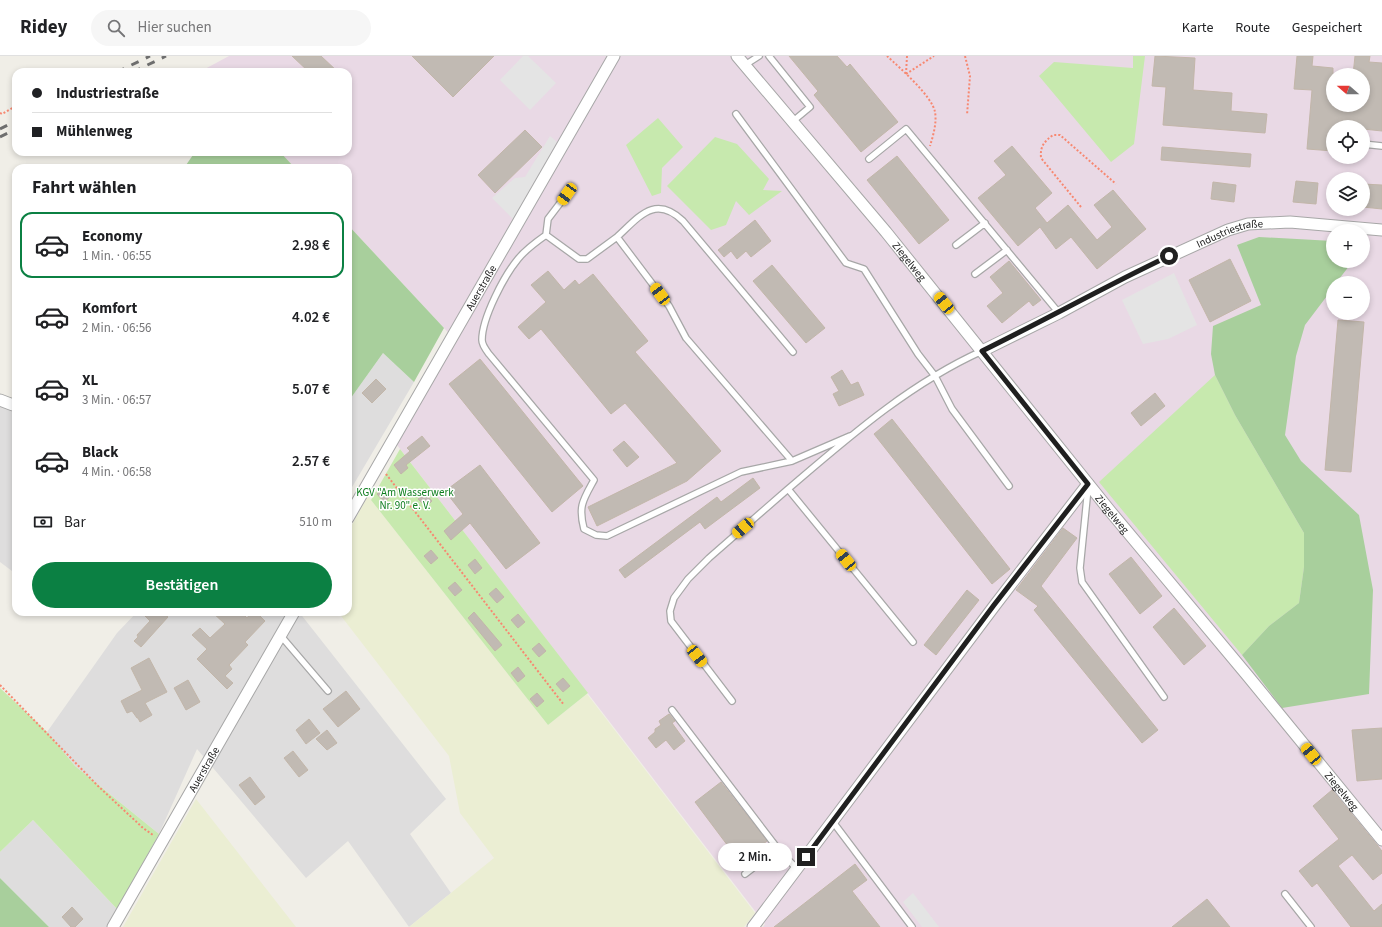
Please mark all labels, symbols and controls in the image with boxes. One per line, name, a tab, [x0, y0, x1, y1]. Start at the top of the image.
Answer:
search box	[91, 10, 371, 46]
text: Ridey	[20, 14, 67, 41]
icon: search	[105, 17, 127, 39]
text: Hier suchen	[137, 17, 212, 38]
text: Karte	[1182, 18, 1213, 38]
text: Route	[1235, 18, 1270, 38]
text: Gespeichert	[1292, 18, 1362, 38]
north arrow	[1326, 68, 1370, 112]
map controls	[1326, 68, 1370, 320]
text: Industriestraße	[56, 83, 159, 104]
button: locate	[1326, 120, 1370, 164]
text: Mühlenweg	[56, 121, 132, 142]
button: layers	[1326, 172, 1370, 216]
text: Fahrt wählen	[32, 175, 137, 200]
car	[555, 181, 579, 207]
street label: Industriestraße	[1194, 216, 1264, 251]
button: +	[1326, 224, 1370, 268]
text: Economy	[82, 226, 143, 247]
icon: car	[34, 227, 70, 263]
text: 2.98 €	[292, 235, 330, 256]
street label: Ziegelweg	[889, 238, 930, 284]
text: 1 Min. · 06:55	[82, 247, 152, 265]
route start	[1160, 247, 1178, 265]
street label: Auerstraße	[462, 262, 500, 313]
button: −	[1326, 276, 1370, 320]
car	[648, 281, 672, 307]
car	[932, 290, 956, 316]
text: Komfort	[82, 298, 137, 319]
icon: car	[34, 299, 70, 335]
text: 4.02 €	[292, 307, 330, 328]
text: 2 Min. · 06:56	[82, 319, 152, 337]
text: XL	[82, 370, 98, 391]
icon: car	[34, 371, 70, 407]
text: 5.07 €	[292, 379, 330, 400]
text: 3 Min. · 06:57	[82, 391, 152, 409]
text: Black	[82, 442, 119, 463]
icon: car	[34, 443, 70, 479]
text: 2.57 €	[292, 451, 330, 472]
text: 4 Min. · 06:58	[82, 463, 152, 481]
park label: KGV "Am Wasserwerk Nr. 90" e. V.	[356, 485, 454, 513]
street label: Ziegelweg	[1092, 491, 1133, 537]
icon: cash	[32, 511, 54, 533]
text: Bar	[64, 512, 86, 533]
text: 510 m	[299, 513, 332, 531]
car	[730, 516, 756, 540]
car	[834, 547, 858, 573]
button: Bestätigen	[32, 562, 332, 608]
car	[685, 643, 709, 669]
car	[1299, 741, 1323, 767]
street label: Auerstraße	[185, 743, 223, 795]
street label: Ziegelweg	[1321, 768, 1363, 814]
callout: 2 Min.	[718, 843, 792, 871]
text: 2 Min.	[738, 848, 772, 866]
route end	[797, 848, 815, 866]

